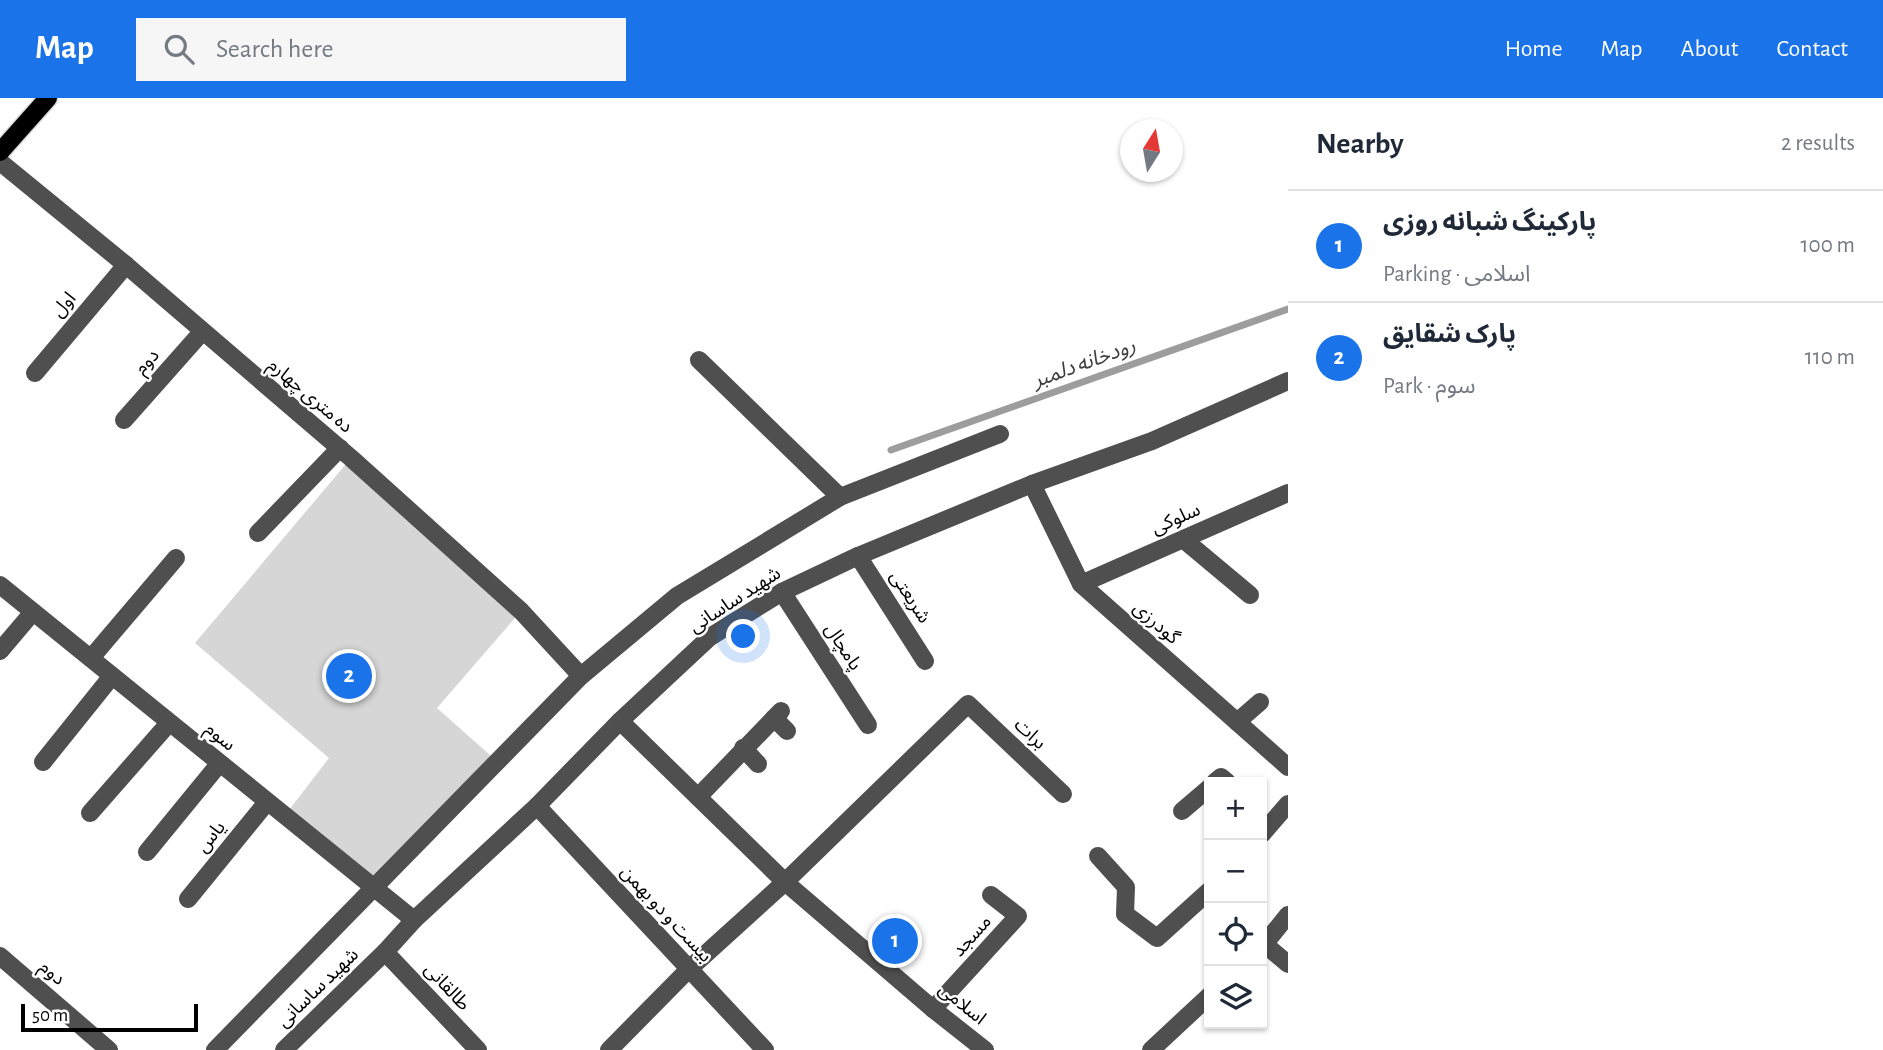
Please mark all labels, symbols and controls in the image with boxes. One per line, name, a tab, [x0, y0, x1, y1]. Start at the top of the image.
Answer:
search box	[136, 18, 626, 81]
icon: search	[160, 30, 198, 68]
text: Map	[35, 32, 94, 65]
text: Search here	[216, 36, 334, 62]
text: Home	[1505, 37, 1563, 61]
text: Map	[1601, 37, 1643, 61]
text: About	[1681, 37, 1738, 61]
text: Contact	[1776, 37, 1848, 61]
north arrow	[1120, 119, 1183, 182]
text: Nearby	[1316, 129, 1404, 159]
text: 2 results	[1781, 132, 1855, 155]
text: پارکینگ شبانه روزی	[1383, 209, 1596, 235]
text: 1	[1335, 234, 1343, 257]
text: 100 m	[1801, 234, 1855, 257]
text: Parking · اسلامی	[1383, 263, 1531, 286]
street label: اول	[48, 289, 80, 322]
text: پارک شقایق	[1383, 321, 1516, 347]
water label: رودخانه دلمبر	[1028, 335, 1139, 393]
street label: دوم	[131, 346, 166, 381]
text: 2	[1334, 346, 1344, 369]
text: 110 m	[1805, 346, 1855, 369]
street label: ده متری چهارم	[262, 355, 356, 440]
text: Park · سوم	[1383, 375, 1476, 398]
street label: سلوکی	[1149, 500, 1204, 539]
street label: شهید ساسانی	[686, 563, 785, 637]
street label: شریعتی	[885, 567, 934, 627]
street label: گودرزی	[1129, 597, 1184, 649]
your location	[726, 619, 760, 653]
street label: پامچال	[819, 620, 865, 675]
pin: 2	[326, 650, 372, 702]
street label: برات	[1010, 715, 1049, 754]
street label: سوم	[199, 719, 239, 758]
map controls	[1204, 777, 1267, 1029]
button: +	[1204, 777, 1267, 840]
street label: یاس	[193, 818, 230, 857]
button: −	[1204, 840, 1267, 903]
street label: بیست و دو بهمن	[616, 862, 715, 967]
button: locate	[1204, 903, 1267, 966]
street label: مسجد	[949, 912, 995, 960]
pin: 1	[872, 915, 918, 967]
street label: شهید ساسانی	[274, 945, 363, 1032]
street label: دوم	[33, 957, 68, 992]
street label: طالقانی	[420, 960, 474, 1015]
button: layers	[1204, 966, 1267, 1029]
street label: اسلامی	[934, 979, 989, 1029]
scale bar	[21, 1001, 198, 1033]
text: 50 m	[32, 1006, 68, 1025]

